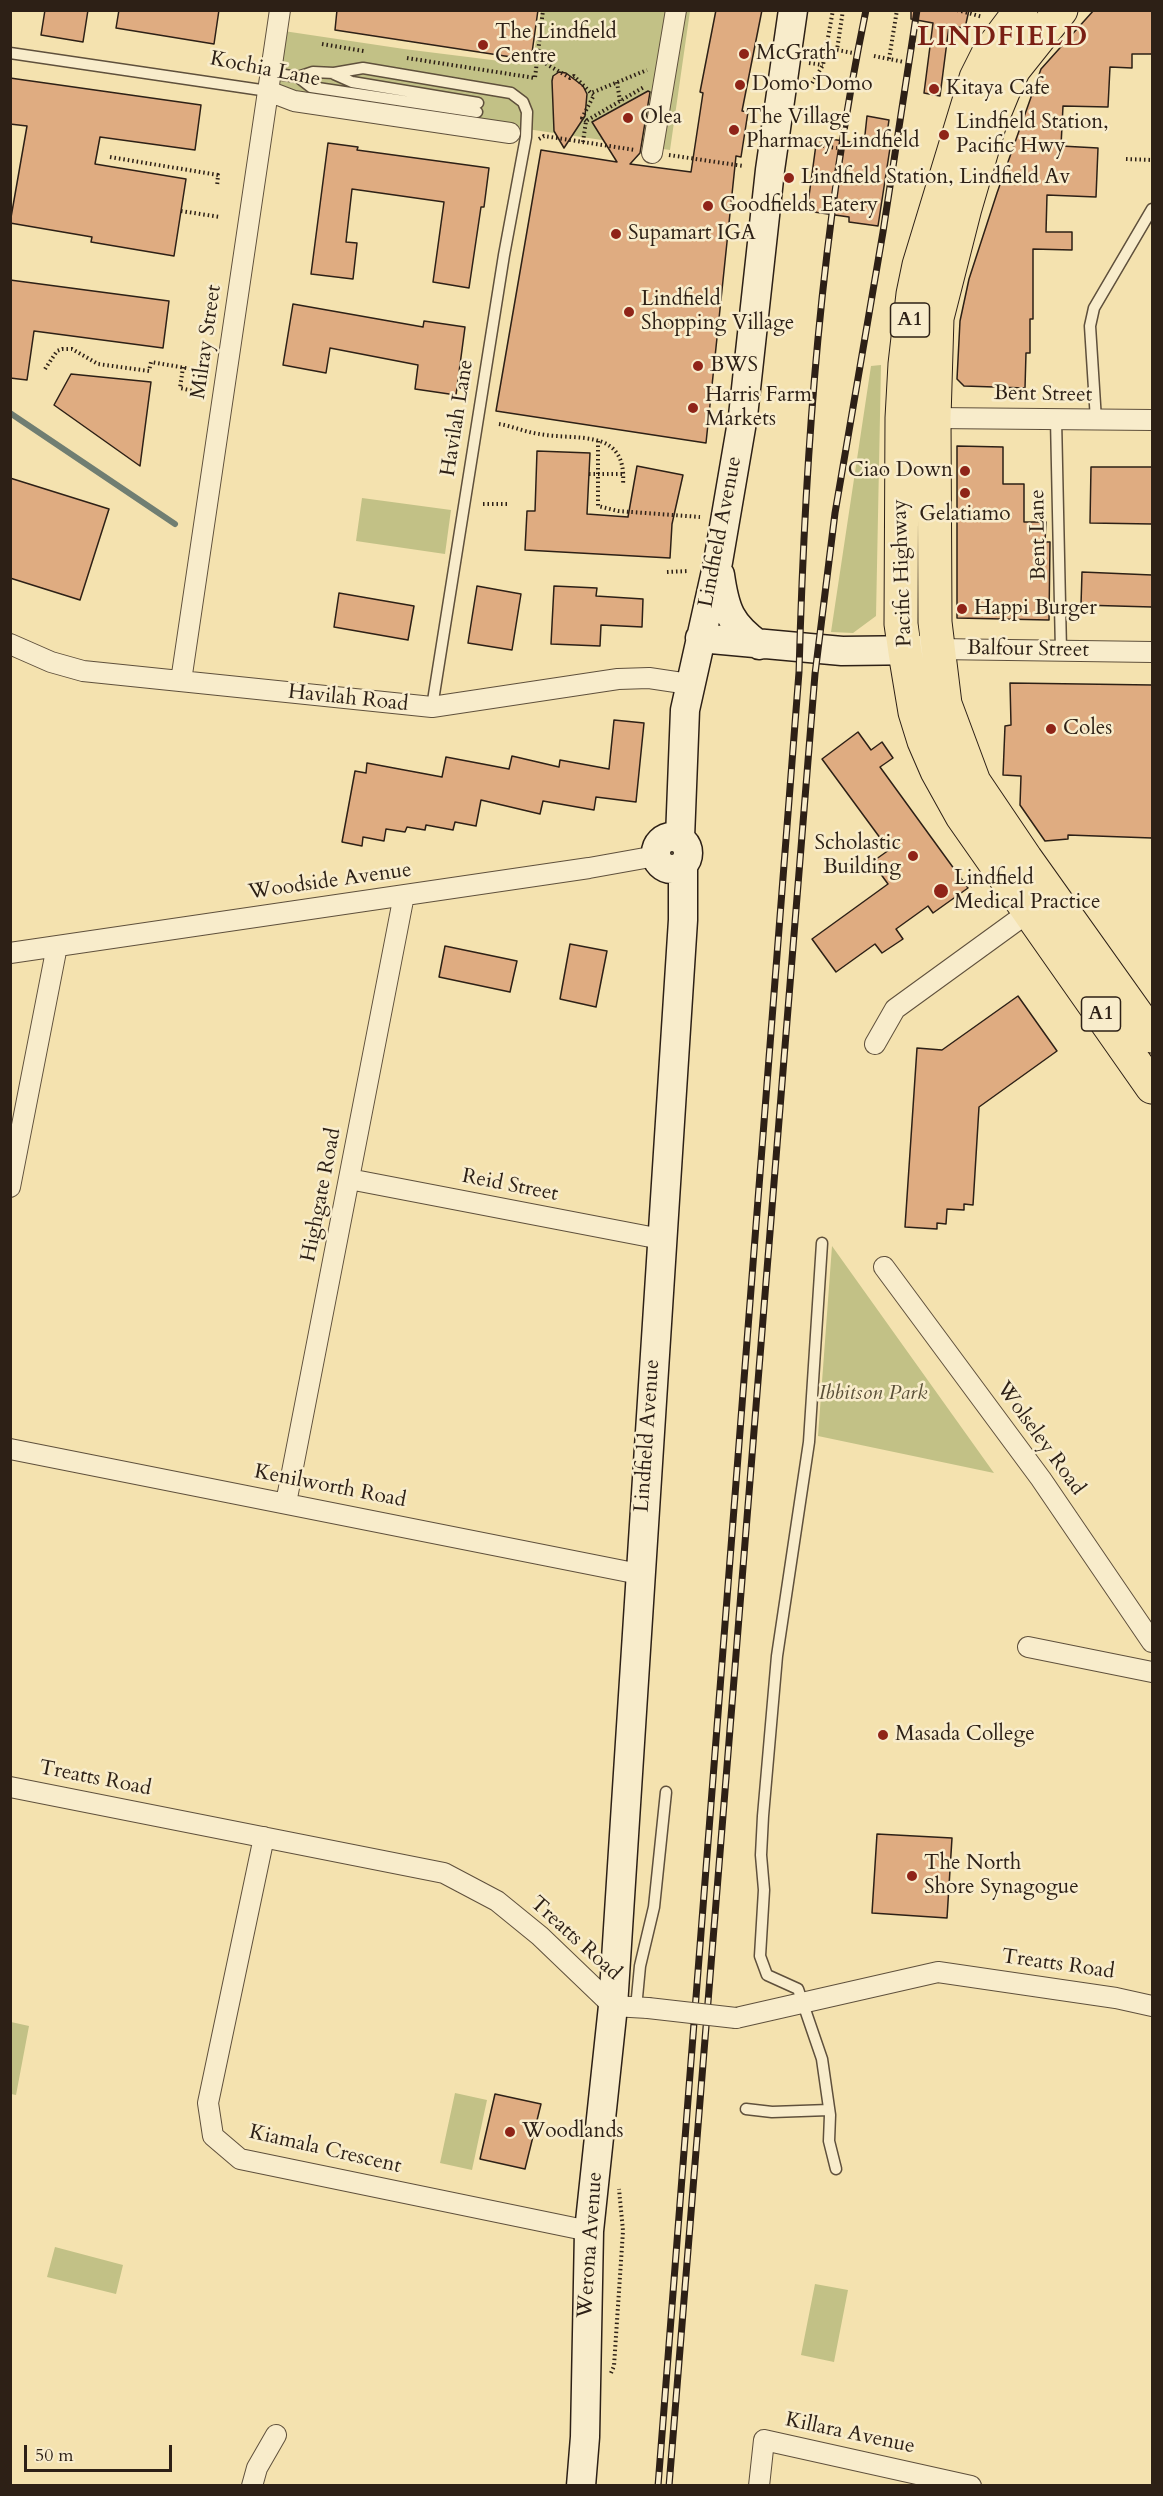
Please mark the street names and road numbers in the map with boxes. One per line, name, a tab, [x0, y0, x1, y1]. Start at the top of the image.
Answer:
street label: Kochia Lane	[208, 47, 322, 93]
street label: Milray Street	[187, 283, 227, 401]
road number: A1	[890, 303, 930, 337]
street label: Havilah Lane	[436, 358, 480, 478]
street label: Bent Street	[994, 382, 1092, 408]
street label: Lindfield Avenue	[694, 454, 748, 610]
street label: Bent Lane	[1026, 489, 1052, 581]
street label: Pacific Highway	[888, 499, 918, 647]
street label: Balfour Street	[967, 636, 1089, 664]
street label: Havilah Road	[287, 680, 409, 718]
street label: Woodside Avenue	[247, 858, 413, 906]
road number: A1	[1082, 997, 1120, 1031]
street label: Highgate Road	[297, 1126, 347, 1264]
street label: Reid Street	[460, 1164, 560, 1208]
street label: Lindfield Avenue	[630, 1359, 666, 1513]
street label: Wolseley Road	[990, 1377, 1090, 1501]
street label: Kenilworth Road	[252, 1460, 408, 1514]
street label: Treatts Road	[37, 1756, 153, 1802]
street label: Treatts Road	[524, 1892, 626, 1986]
street label: Treatts Road	[1000, 1945, 1116, 1985]
street label: Kiamala Crescent	[246, 2120, 404, 2180]
street label: Werona Avenue	[573, 2171, 609, 2319]
street label: Killara Avenue	[783, 2408, 917, 2460]

